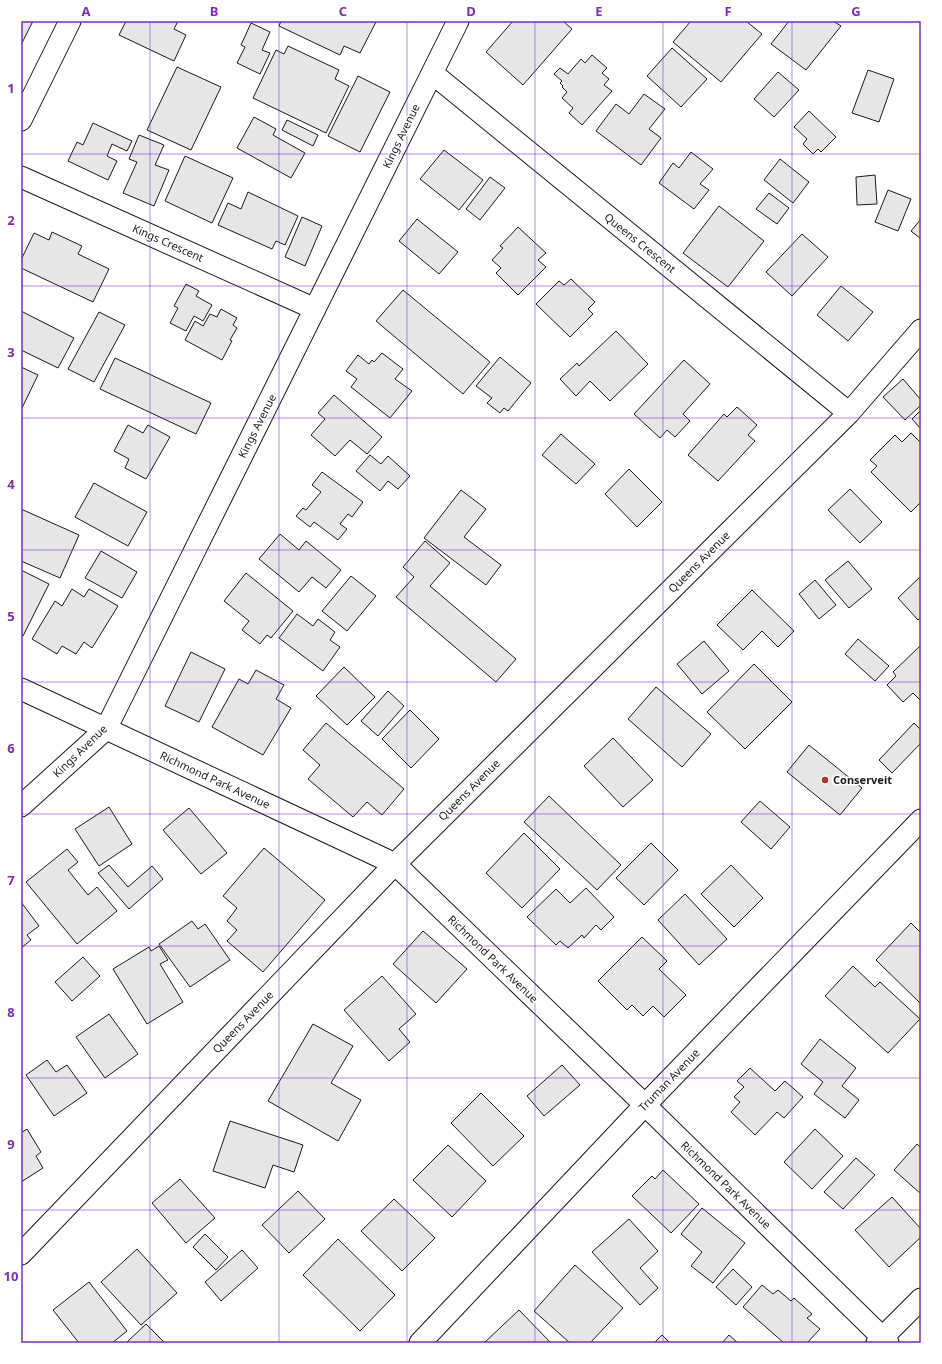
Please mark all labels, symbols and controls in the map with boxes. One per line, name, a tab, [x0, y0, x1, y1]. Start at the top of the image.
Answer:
text: A	[82, 2, 91, 20]
text: B	[210, 2, 218, 20]
text: C	[339, 2, 347, 20]
text: D	[466, 2, 476, 20]
text: E	[595, 2, 603, 20]
text: F	[724, 2, 732, 20]
text: G	[851, 2, 861, 20]
text: 1	[7, 79, 15, 97]
street label: Kings Avenue	[378, 101, 423, 171]
street label: Queens Crescent	[602, 209, 679, 276]
text: 2	[7, 211, 15, 229]
street label: Kings Crescent	[130, 220, 206, 265]
text: 3	[7, 343, 15, 361]
street label: Kings Avenue	[234, 391, 279, 460]
text: 4	[7, 475, 15, 493]
street label: Queens Avenue	[665, 528, 733, 596]
text: 5	[7, 607, 15, 625]
street label: Kings Avenue	[49, 721, 110, 780]
text: 6	[7, 739, 15, 757]
street label: Richmond Park Avenue	[158, 747, 273, 812]
street label: Queens Avenue	[435, 756, 503, 824]
place label: Conserveit	[833, 772, 892, 787]
marker: Conserveit	[820, 775, 830, 785]
text: 7	[7, 871, 15, 889]
street label: Richmond Park Avenue	[445, 912, 542, 1006]
street label: Queens Avenue	[209, 987, 276, 1056]
text: 8	[7, 1003, 15, 1021]
street label: Truman Avenue	[635, 1045, 702, 1114]
text: 9	[7, 1135, 15, 1153]
street label: Richmond Park Avenue	[678, 1138, 775, 1232]
text: 10	[4, 1267, 18, 1285]

